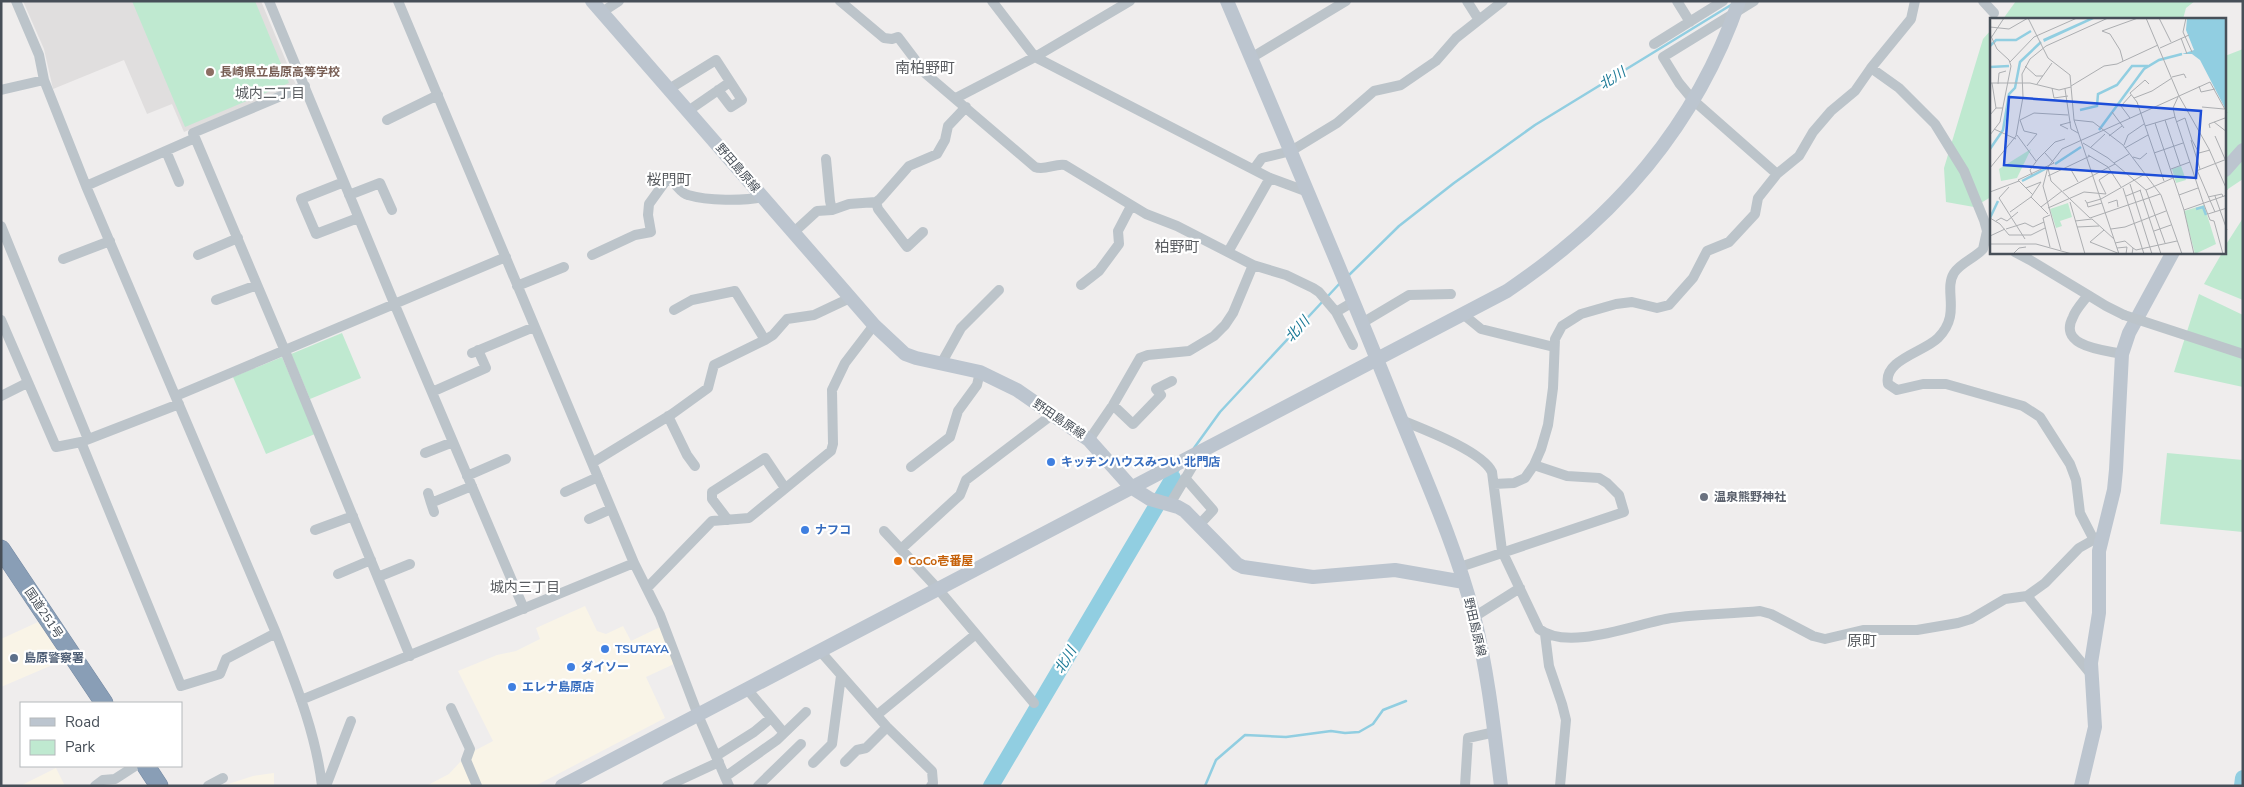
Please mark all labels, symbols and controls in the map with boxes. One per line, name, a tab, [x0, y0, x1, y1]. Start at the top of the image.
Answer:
inset map	[1990, 18, 2226, 254]
district label: 南柏野町	[895, 58, 955, 78]
water label: 北川	[1595, 62, 1631, 94]
place label: 長崎県立島原高等学校	[220, 64, 340, 80]
marker: 長崎県立島原高等学校	[204, 66, 216, 78]
district label: 城内二丁目	[235, 84, 305, 103]
street label: 野田島原線	[712, 140, 764, 196]
district label: 桜門町	[646, 170, 692, 190]
district label: 柏野町	[1154, 237, 1200, 257]
water label: 北川	[1281, 311, 1315, 346]
street label: 野田島原線	[1030, 396, 1088, 442]
place label: キッチンハウスみつい 北門店	[1061, 454, 1220, 470]
marker: キッチンハウスみつい 北門店	[1045, 456, 1057, 468]
place label: 温泉熊野神社	[1714, 489, 1786, 505]
marker: 温泉熊野神社	[1698, 491, 1710, 503]
place label: ナフコ	[815, 522, 851, 538]
marker: ナフコ	[799, 524, 811, 536]
place label: CoCo壱番屋	[908, 553, 973, 569]
marker: CoCo壱番屋	[892, 555, 904, 567]
district label: 城内三丁目	[490, 578, 560, 597]
street label: 国道251号	[21, 585, 67, 641]
street label: 野田島原線	[1460, 596, 1490, 658]
district label: 原町	[1847, 631, 1877, 651]
place label: TSUTAYA	[615, 641, 669, 657]
water label: 北川	[1050, 642, 1082, 677]
marker: TSUTAYA	[599, 643, 611, 655]
place label: 島原警察署	[24, 650, 84, 666]
marker: 島原警察署	[8, 652, 20, 664]
place label: ダイソー	[581, 659, 629, 675]
marker: ダイソー	[565, 661, 577, 673]
place label: エレナ島原店	[522, 679, 594, 695]
marker: エレナ島原店	[506, 681, 518, 693]
legend	[20, 702, 182, 767]
text: Road	[65, 712, 100, 732]
text: Park	[65, 737, 95, 757]

